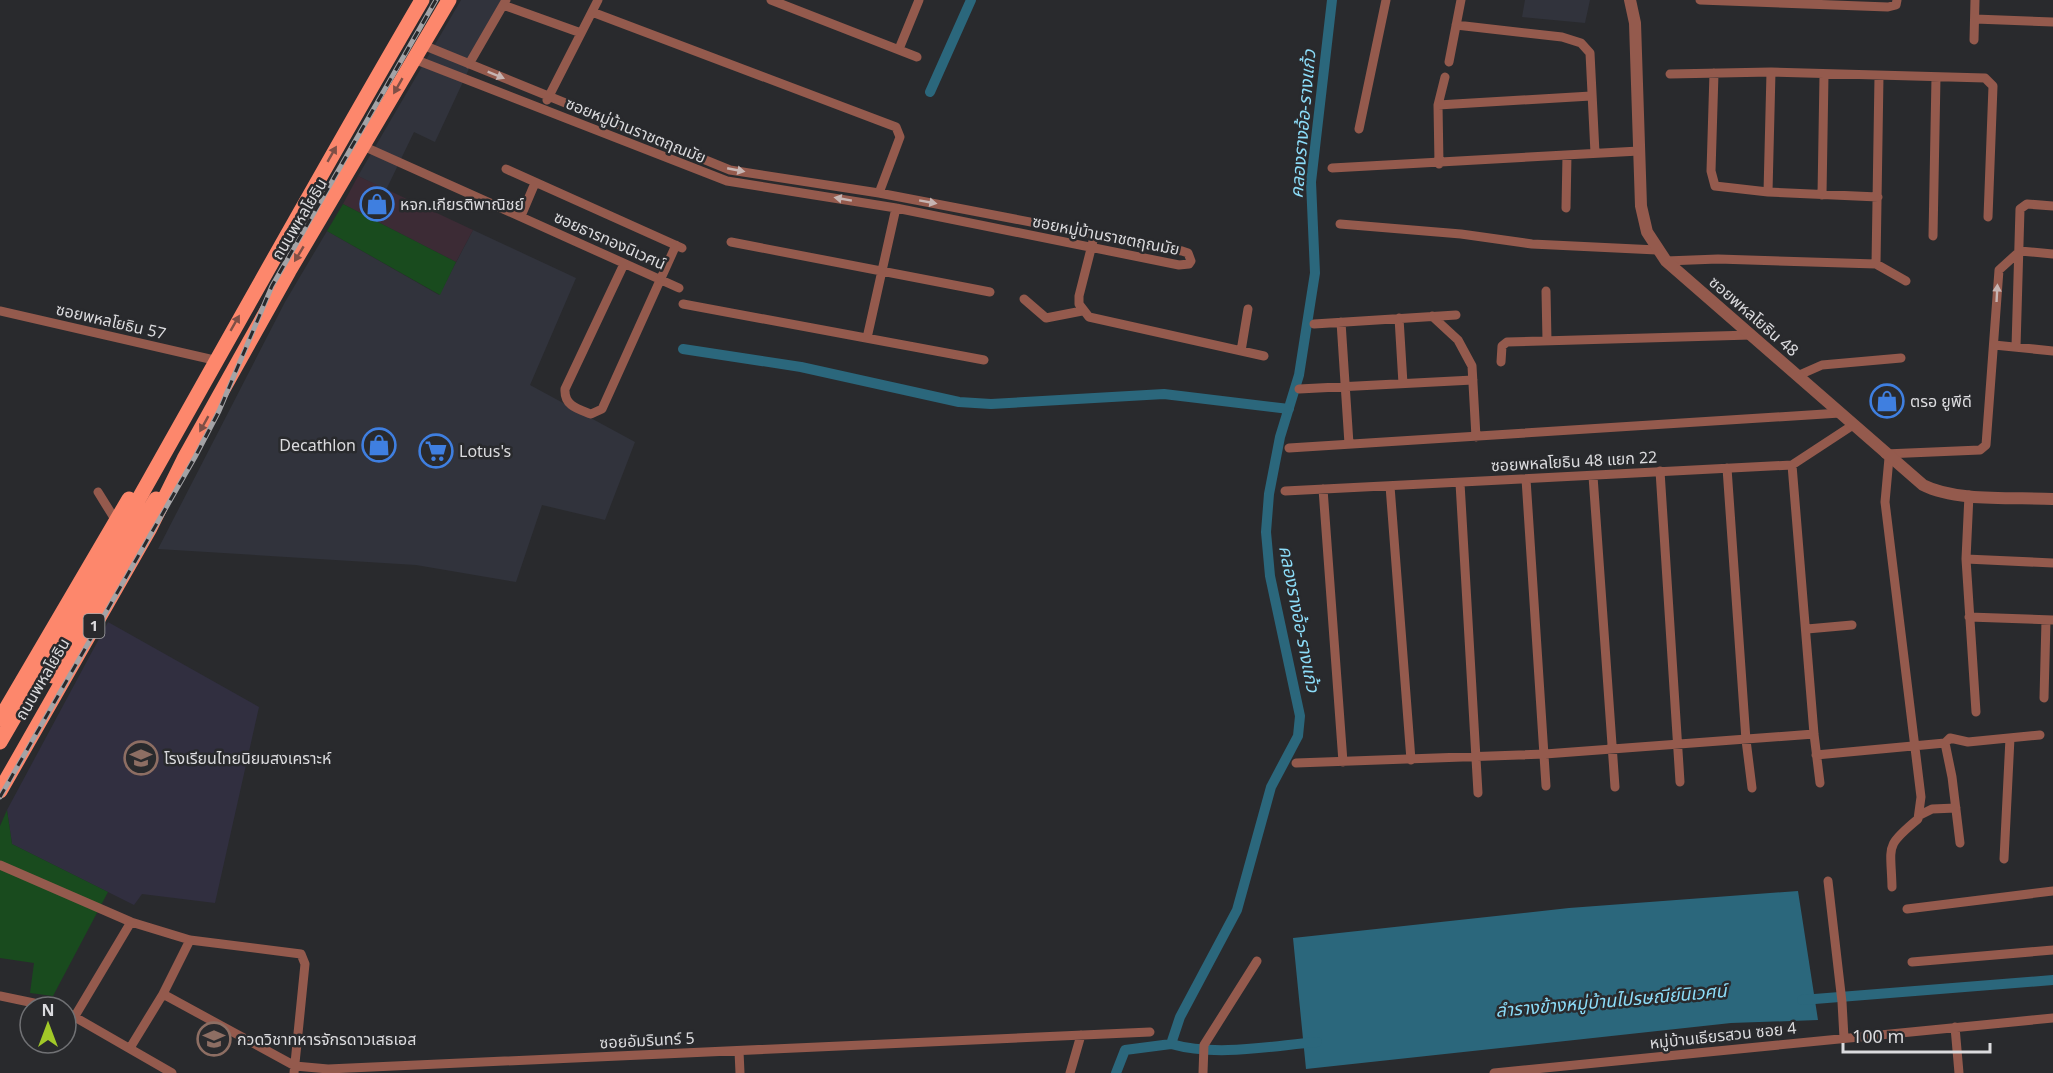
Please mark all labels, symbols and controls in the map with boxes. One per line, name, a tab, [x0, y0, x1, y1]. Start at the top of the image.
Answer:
water label: คลองรางอ้อ-รางแก้ว	[1284, 48, 1321, 199]
one-way arrow	[488, 70, 506, 80]
one-way arrow	[393, 78, 403, 95]
street label: ซอยหมู่บ้านราชตฤณมัย	[563, 92, 709, 168]
one-way arrow	[327, 146, 338, 162]
one-way arrow	[727, 166, 746, 175]
street label: ถนนพหลโยธิน	[266, 174, 332, 264]
shop icon: หจก.เกียรติพาณิชย์	[359, 186, 395, 222]
place label: หจก.เกียรติพาณิชย์	[400, 193, 524, 215]
one-way arrow	[834, 194, 853, 203]
one-way arrow	[919, 198, 938, 207]
street label: ซอยธารทองนิเวศน์	[551, 206, 669, 274]
street label: ซอยหมู่บ้านราชตฤณมัย	[1030, 210, 1182, 260]
one-way arrow	[294, 246, 304, 263]
street label: ซอยพหลโยธิน 48	[1704, 271, 1804, 361]
one-way arrow	[1993, 283, 2002, 302]
street label: ซอยพหลโยธิน 57	[54, 298, 168, 344]
one-way arrow	[230, 315, 241, 331]
shop icon: ตรอ ยูพีดี	[1869, 383, 1905, 419]
place label: ตรอ ยูพีดี	[1910, 390, 1972, 412]
one-way arrow	[199, 416, 209, 433]
shop icon: Decathlon	[361, 427, 397, 463]
supermarket icon: Lotus's	[418, 433, 454, 469]
place label: Decathlon	[279, 434, 356, 456]
place label: Lotus's	[459, 440, 511, 462]
street label: ซอยพหลโยธิน 48 แยก 22	[1490, 446, 1658, 476]
water label: คลองรางอ้อ-รางแก้ว	[1274, 543, 1326, 695]
road number: 1	[84, 614, 104, 638]
street label: ถนนพหลโยธิน	[10, 634, 74, 724]
school or university icon: โรงเรียนไทยนิยมสงเคราะห์	[123, 740, 159, 776]
place label: โรงเรียนไทยนิยมสงเคราะห์	[164, 747, 332, 769]
water label: ลำรางข้างหมู่บ้านไปรษณีย์นิเวศน์	[1494, 978, 1730, 1022]
north arrow	[18, 995, 78, 1055]
text: N	[41, 999, 55, 1021]
street label: หมู่บ้านเธียรสวน ซอย 4	[1649, 1016, 1797, 1054]
scale bar	[1843, 1016, 1990, 1054]
school or university icon: กวดวิชาทหารจักรดาวเสธเอส	[196, 1021, 232, 1057]
text: 100 m	[1852, 1024, 1904, 1048]
street label: ซอยอัมรินทร์ 5	[599, 1027, 695, 1053]
place label: กวดวิชาทหารจักรดาวเสธเอส	[237, 1028, 416, 1050]

